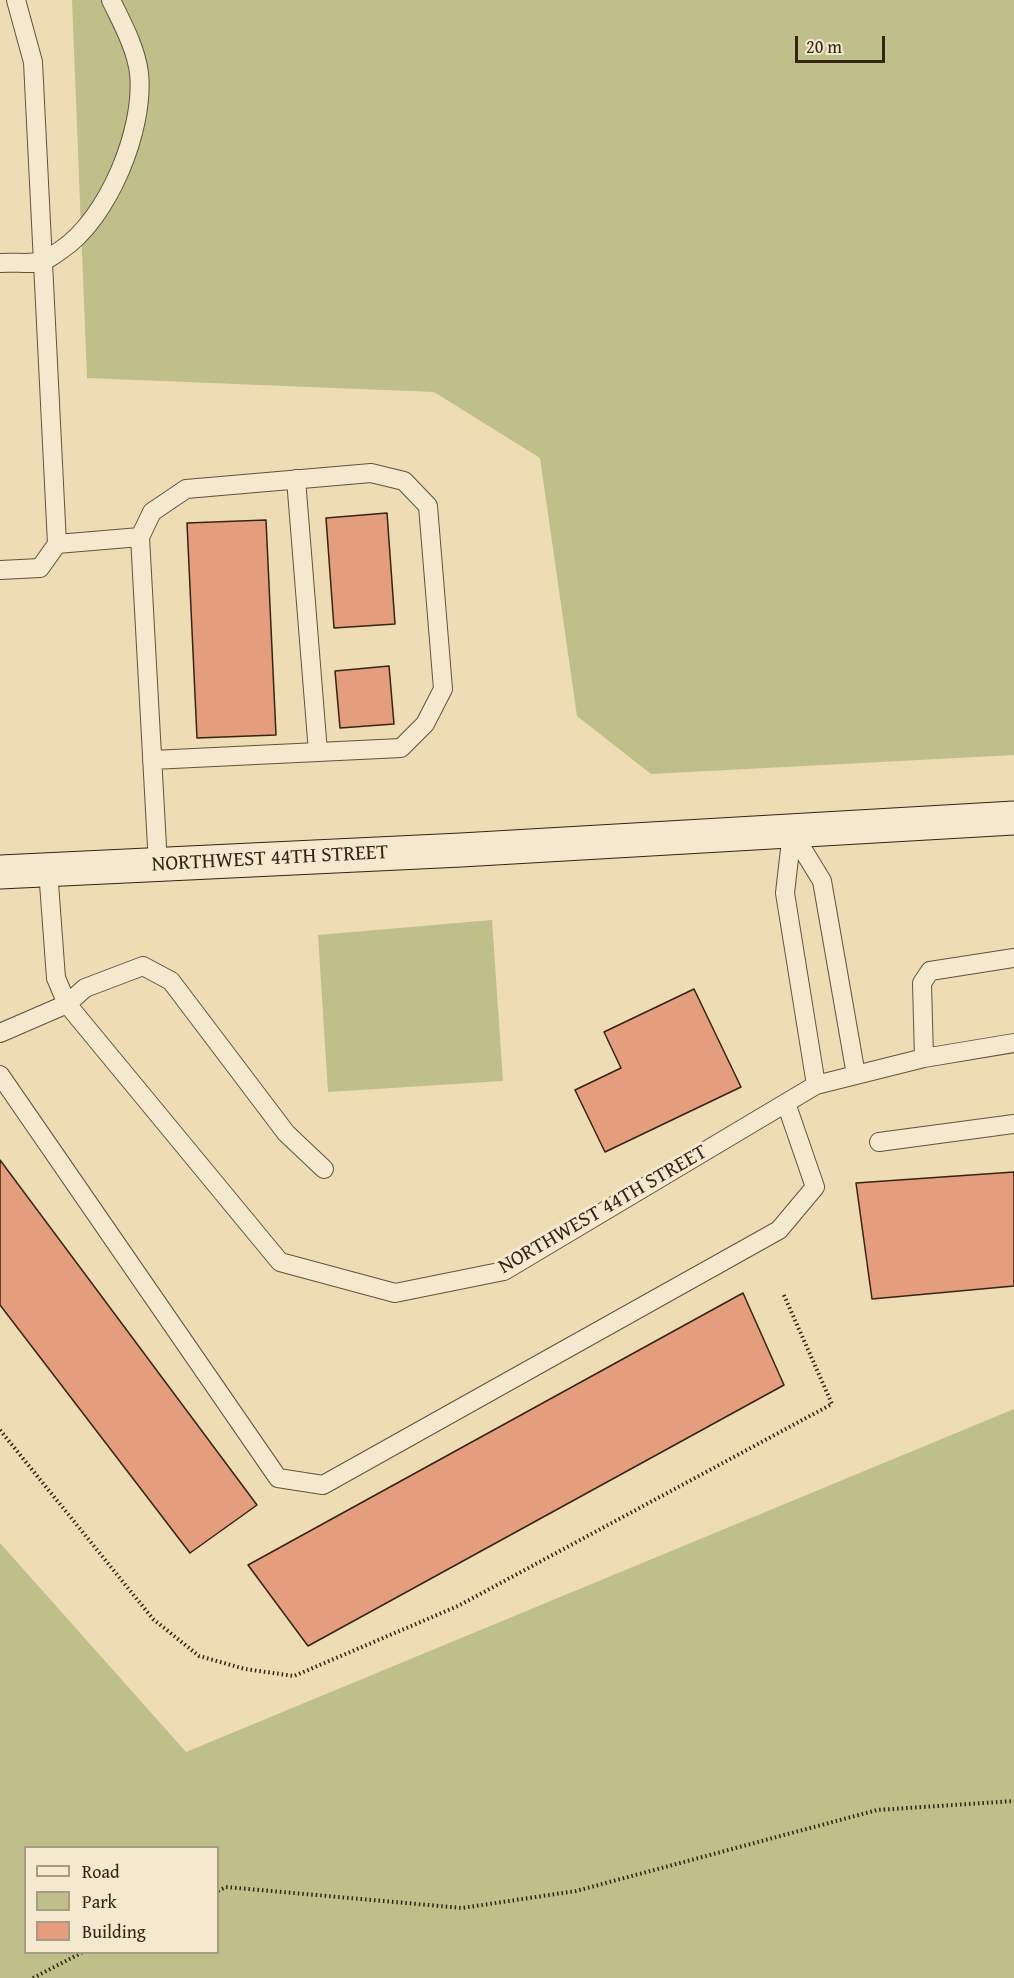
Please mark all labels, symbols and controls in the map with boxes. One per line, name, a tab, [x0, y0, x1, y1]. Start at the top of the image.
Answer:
scale bar	[798, 24, 888, 62]
text: 20 m	[806, 33, 842, 60]
street label: NORTHWEST 44TH STREET	[151, 840, 389, 878]
street label: NORTHWEST 44TH STREET	[494, 1140, 712, 1280]
legend	[24, 1846, 219, 1954]
text: Road	[82, 1858, 120, 1885]
text: Park	[82, 1888, 117, 1915]
text: Building	[82, 1918, 146, 1945]

